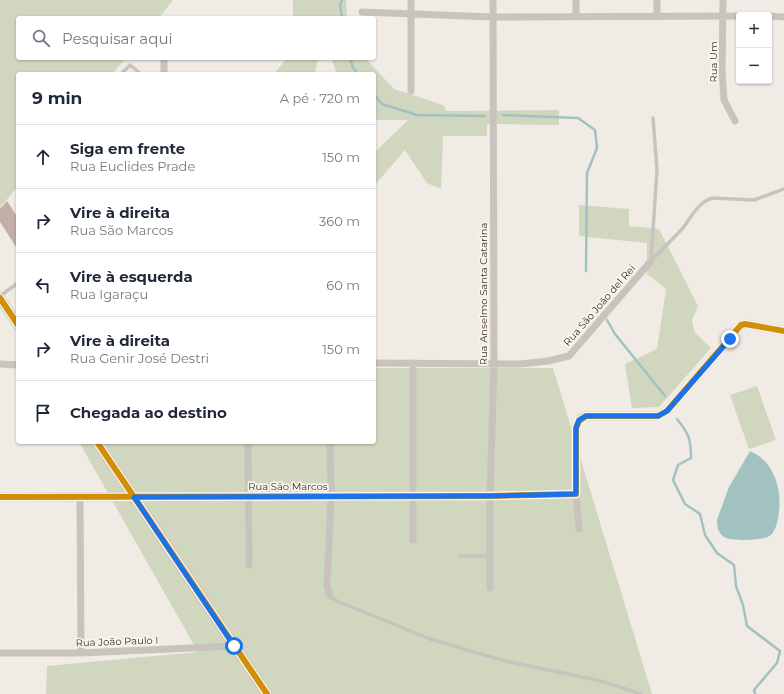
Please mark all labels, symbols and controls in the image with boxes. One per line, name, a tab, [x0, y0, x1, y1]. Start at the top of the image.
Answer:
map controls	[736, 12, 772, 84]
button: +	[736, 12, 772, 48]
search box	[16, 16, 376, 60]
icon: search	[30, 27, 52, 49]
text: Pesquisar aqui	[62, 29, 173, 48]
street label: Rua Um	[707, 42, 720, 83]
button: −	[736, 48, 772, 84]
text: 9 min	[32, 88, 82, 108]
text: A pé · 720 m	[280, 90, 360, 106]
text: Siga em frente	[70, 139, 185, 158]
icon: ahead	[32, 146, 54, 168]
text: 150 m	[322, 149, 360, 165]
text: Rua Euclides Prade	[70, 158, 195, 174]
text: Vire à direita	[70, 203, 170, 222]
icon: right	[32, 210, 54, 232]
text: 360 m	[319, 213, 360, 229]
text: Rua São Marcos	[70, 222, 173, 238]
street label: Rua Anselmo Santa Catarina	[477, 223, 490, 365]
street label: Rua São João del Rei	[561, 262, 638, 349]
text: Vire à esquerda	[70, 267, 193, 286]
icon: left	[32, 274, 54, 296]
text: 60 m	[326, 277, 360, 293]
text: Rua Igaraçu	[70, 286, 148, 302]
route end	[721, 330, 739, 348]
text: Vire à direita	[70, 331, 170, 350]
icon: right	[32, 338, 54, 360]
text: 150 m	[322, 341, 360, 357]
text: Rua Genir José Destri	[70, 350, 209, 366]
icon: arrive	[32, 402, 54, 424]
text: Chegada ao destino	[70, 403, 227, 422]
street label: Rua São Marcos	[248, 480, 328, 493]
street label: Rua João Paulo I	[75, 634, 159, 649]
route start	[225, 637, 243, 655]

